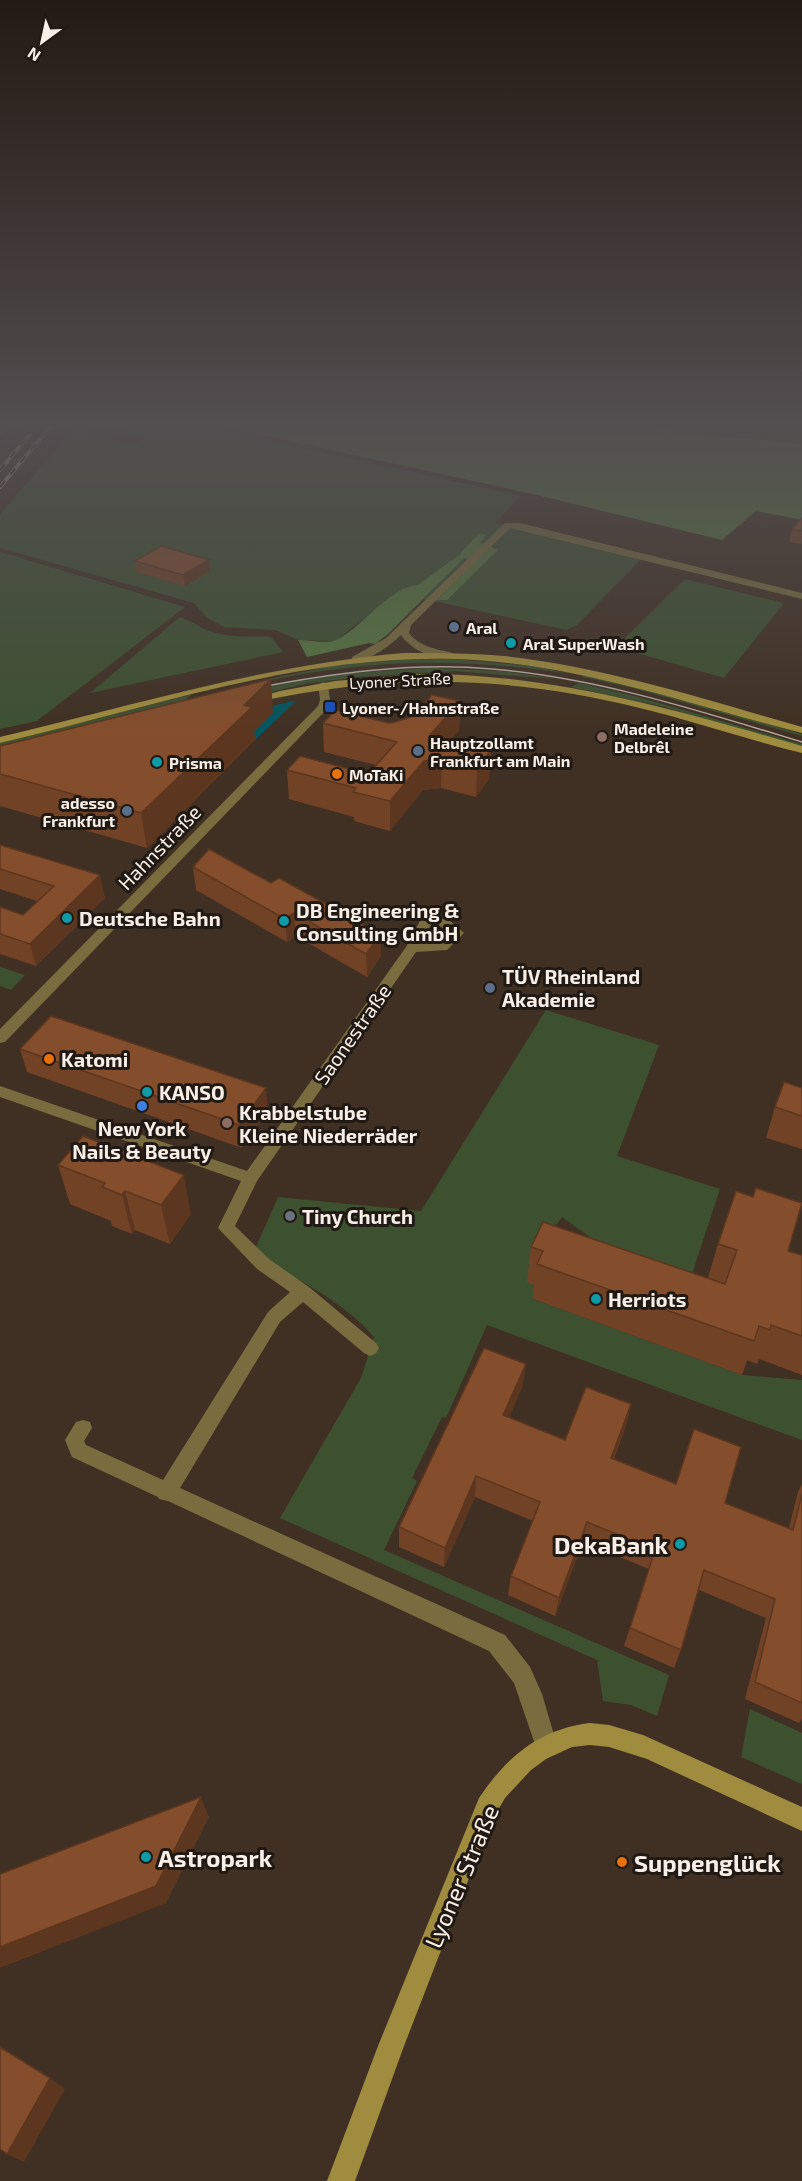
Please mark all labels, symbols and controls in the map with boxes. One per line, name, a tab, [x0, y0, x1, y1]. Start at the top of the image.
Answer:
north arrow	[12, 12, 72, 72]
text: N	[24, 44, 44, 66]
place label: Aral	[466, 618, 498, 637]
marker: Aral	[447, 620, 461, 634]
place label: Aral SuperWash	[523, 634, 645, 653]
marker: Aral SuperWash	[504, 636, 518, 650]
street label: Lyoner Straße	[349, 668, 451, 692]
place label: Lyoner-/Hahnstraße	[342, 698, 499, 718]
marker: Lyoner-/Hahnstraße	[323, 700, 337, 714]
place label: Madeleine Delbrêl	[614, 719, 694, 756]
marker: Madeleine Delbrêl	[595, 730, 609, 744]
place label: Hauptzollamt Frankfurt am Main	[430, 733, 570, 770]
marker: Hauptzollamt Frankfurt am Main	[411, 744, 425, 758]
place label: Prisma	[169, 753, 222, 772]
marker: Prisma	[150, 755, 164, 769]
place label: MoTaKi	[349, 765, 403, 784]
marker: MoTaKi	[330, 767, 344, 781]
place label: adesso Frankfurt	[43, 793, 115, 830]
street label: Hahnstraße	[113, 800, 205, 894]
marker: adesso Frankfurt	[120, 804, 134, 818]
place label: DB Engineering & Consulting GmbH	[296, 898, 459, 945]
place label: Deutsche Bahn	[79, 906, 221, 930]
marker: Deutsche Bahn	[60, 911, 74, 925]
marker: DB Engineering & Consulting GmbH	[277, 914, 291, 928]
place label: TÜV Rheinland Akademie	[502, 964, 640, 1011]
street label: Saonestraße	[309, 979, 395, 1089]
marker: TÜV Rheinland Akademie	[483, 981, 497, 995]
place label: Katomi	[61, 1047, 128, 1071]
marker: Katomi	[42, 1052, 56, 1066]
place label: KANSO	[159, 1080, 225, 1104]
marker: KANSO	[140, 1085, 154, 1099]
marker: New York Nails & Beauty	[135, 1099, 149, 1113]
place label: Krabbelstube Kleine Niederräder	[239, 1100, 418, 1147]
place label: New York Nails & Beauty	[72, 1116, 212, 1164]
marker: Krabbelstube Kleine Niederräder	[220, 1116, 234, 1130]
place label: Tiny Church	[302, 1204, 413, 1229]
marker: Tiny Church	[283, 1209, 297, 1223]
place label: Herriots	[608, 1287, 686, 1311]
marker: Herriots	[589, 1292, 603, 1306]
place label: DekaBank	[554, 1530, 669, 1559]
marker: DekaBank	[673, 1537, 687, 1551]
street label: Lyoner Straße	[418, 1800, 504, 1952]
place label: Astropark	[158, 1843, 273, 1872]
place label: Suppenglück	[634, 1848, 781, 1877]
marker: Astropark	[139, 1850, 153, 1864]
marker: Suppenglück	[615, 1855, 629, 1869]

